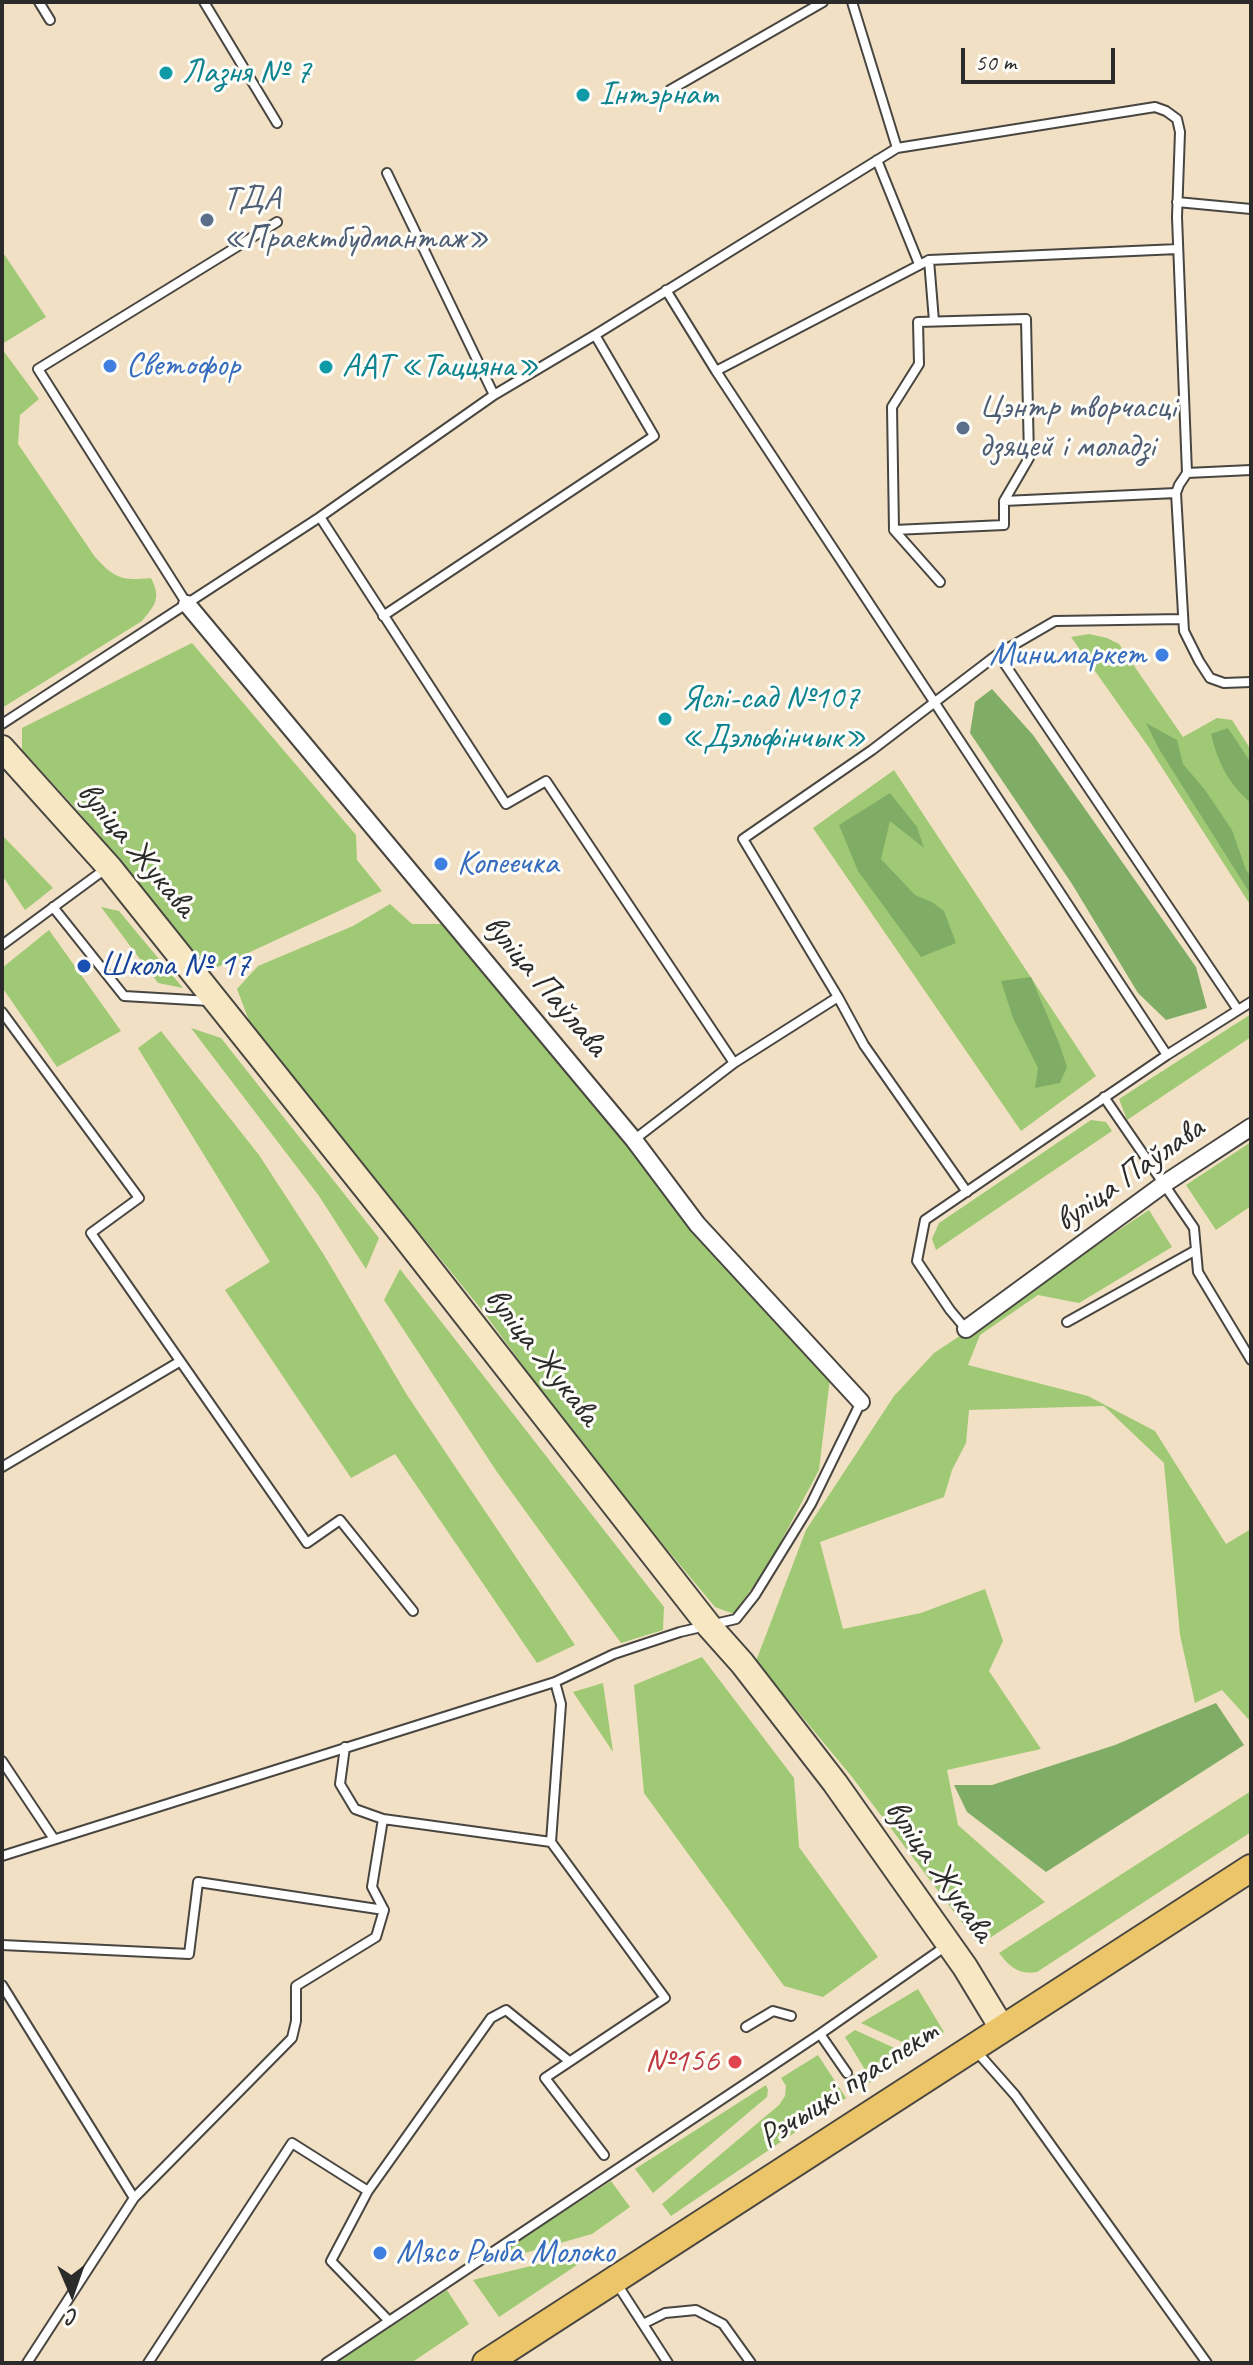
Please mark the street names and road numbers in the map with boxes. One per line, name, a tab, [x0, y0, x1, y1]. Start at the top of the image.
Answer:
street label: вуліца Жукава	[67, 774, 205, 926]
street label: вуліца Паўлава	[474, 907, 616, 1065]
street label: вуліца Паўлава	[1047, 1109, 1213, 1241]
street label: вуліца Жукава	[475, 1280, 609, 1434]
street label: вуліца Жукава	[875, 1792, 1003, 1950]
street label: Рэчыцкі праспект	[752, 2012, 946, 2158]

